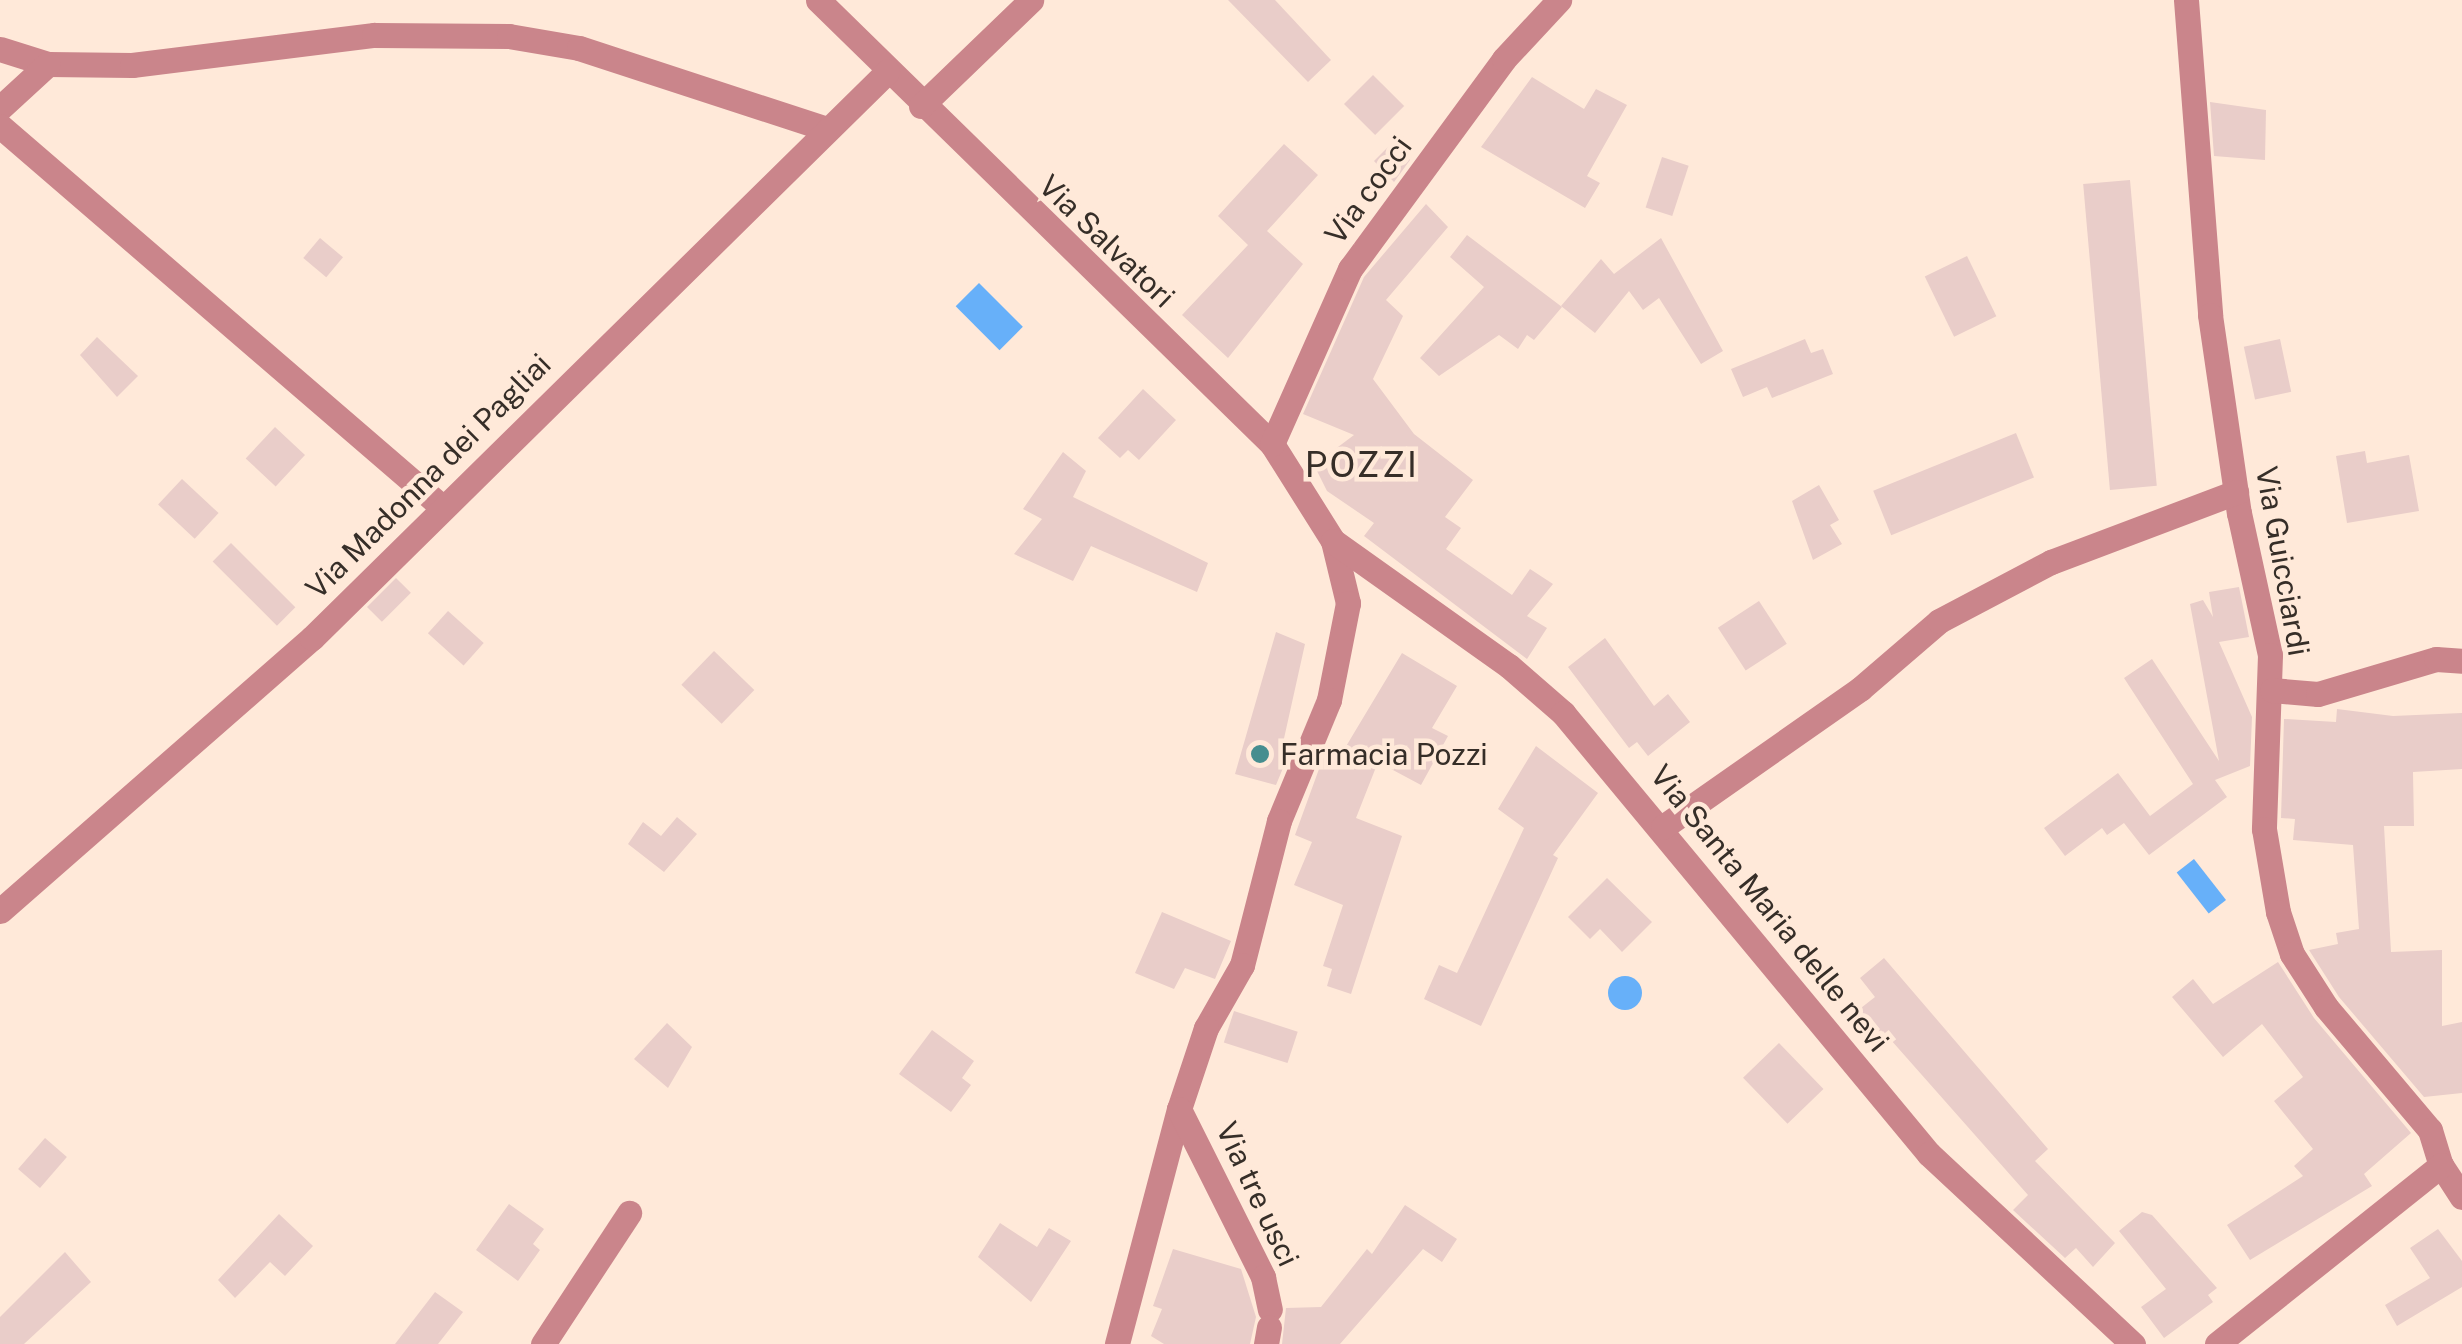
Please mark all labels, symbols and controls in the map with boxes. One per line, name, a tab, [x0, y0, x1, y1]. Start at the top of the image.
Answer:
street label: Via cocci	[1317, 129, 1419, 251]
street label: Via Salvatori	[1032, 167, 1182, 315]
street label: Via Madonna dei Pagliai	[298, 346, 558, 606]
district label: POZZI	[1305, 444, 1419, 486]
street label: Via Guicciardi	[2249, 463, 2317, 659]
place label: Farmacia Pozzi	[1280, 736, 1488, 772]
marker: Farmacia Pozzi	[1249, 743, 1271, 765]
street label: Via Santa Maria delle nevi	[1643, 757, 1897, 1059]
street label: Via tre usci	[1209, 1116, 1307, 1272]

